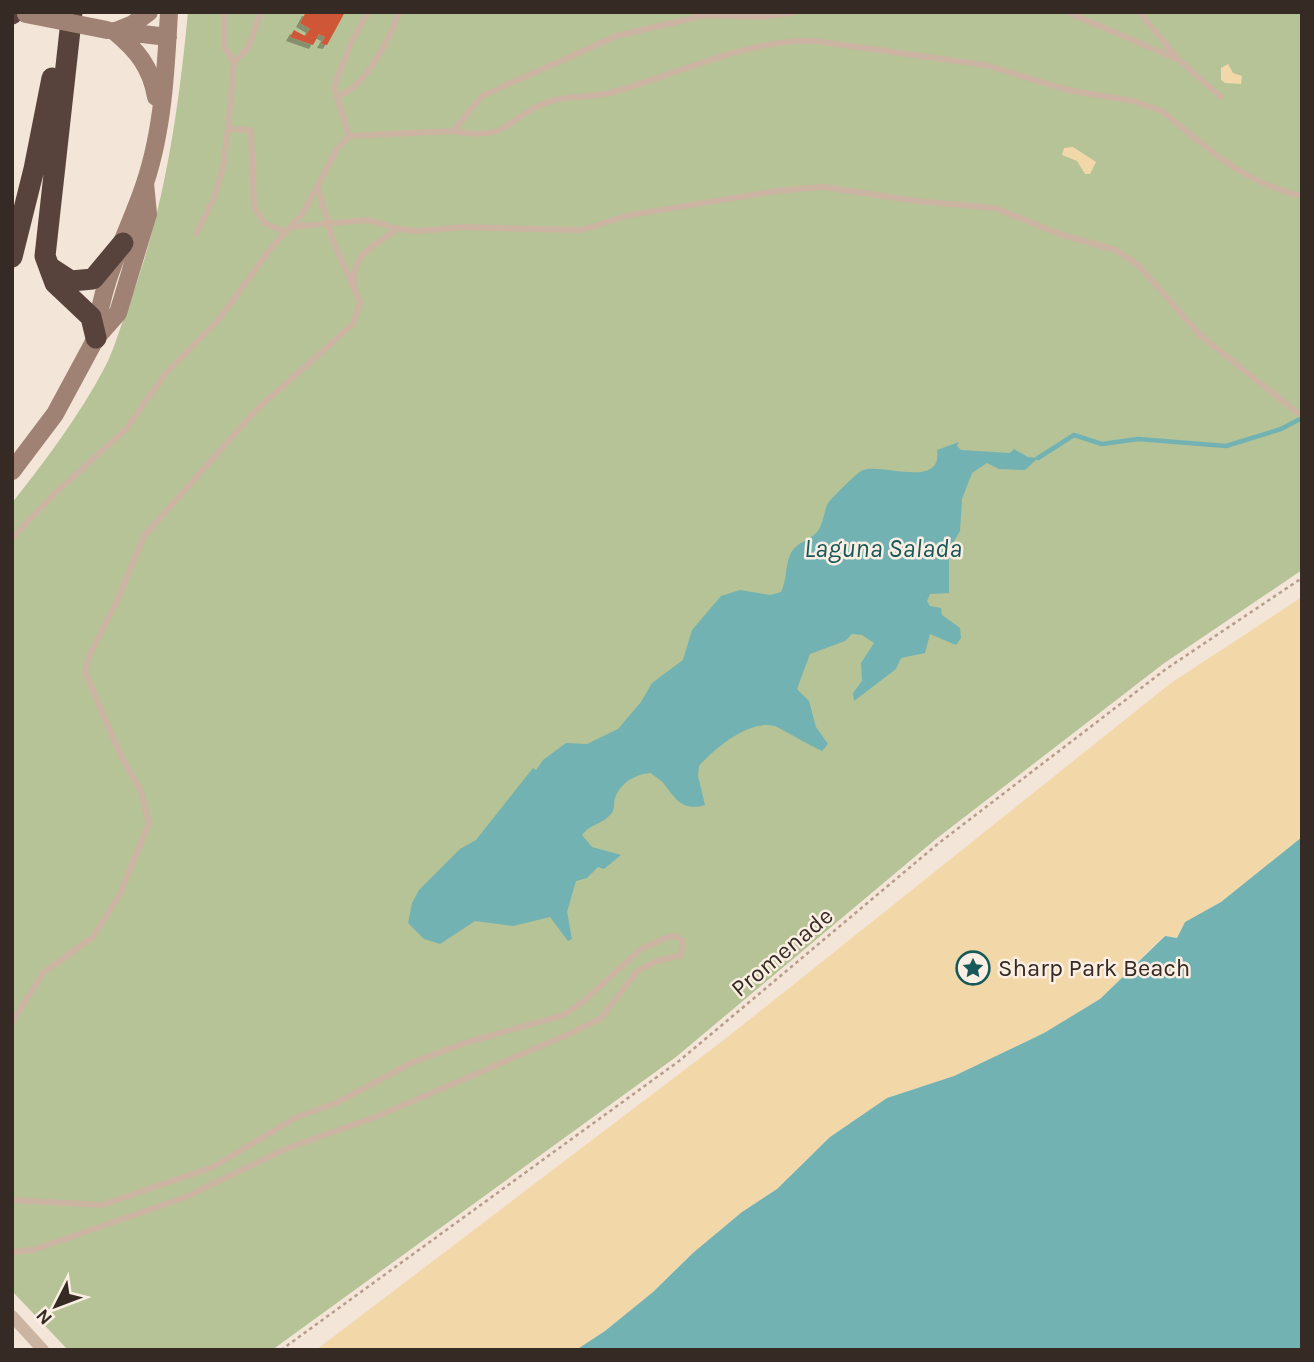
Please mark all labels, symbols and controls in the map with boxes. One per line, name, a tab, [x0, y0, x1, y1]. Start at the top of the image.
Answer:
water label: Laguna Salada	[804, 533, 962, 564]
street label: Promenade	[725, 901, 839, 1003]
place icon: Sharp Park Beach	[954, 949, 992, 987]
place label: Sharp Park Beach	[998, 954, 1190, 982]
north arrow	[21, 1271, 91, 1341]
text: N	[31, 1304, 57, 1329]

